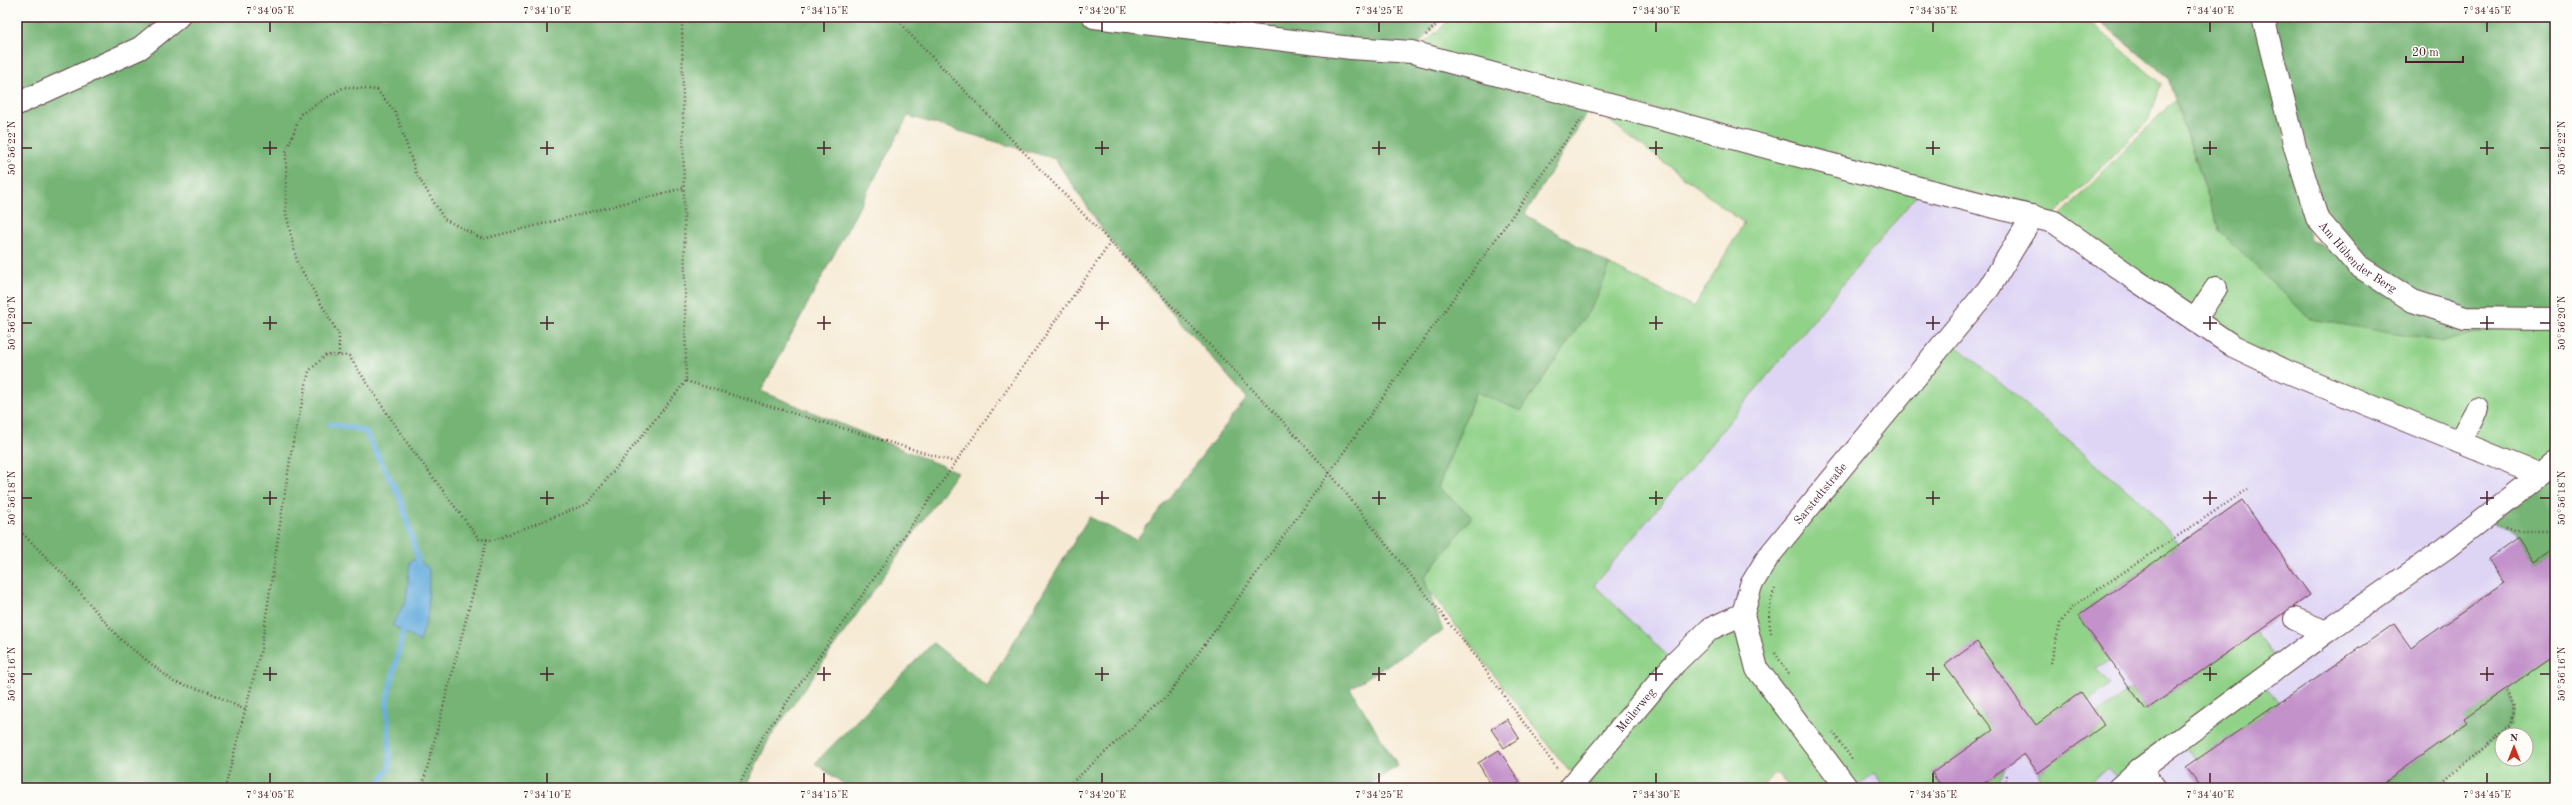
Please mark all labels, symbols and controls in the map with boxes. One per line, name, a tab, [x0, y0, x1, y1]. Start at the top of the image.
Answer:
text: 7°34'05"E	[246, 6, 294, 16]
text: 7°34'10"E	[523, 6, 571, 16]
text: 7°34'15"E	[800, 6, 848, 16]
text: 7°34'20"E	[1078, 6, 1126, 16]
text: 7°34'25"E	[1355, 6, 1403, 16]
text: 7°34'30"E	[1632, 6, 1680, 16]
text: 7°34'35"E	[1909, 6, 1957, 16]
text: 7°34'40"E	[2186, 6, 2234, 16]
text: 7°34'45"E	[2463, 6, 2511, 16]
scale bar	[2406, 38, 2463, 64]
text: 20 m	[2412, 47, 2439, 59]
text: 50°56'22"N	[7, 120, 17, 175]
text: 50°56'22"N	[2557, 120, 2567, 175]
street label: Am Hübender Berg	[2316, 219, 2399, 296]
text: 50°56'20"N	[7, 295, 17, 350]
text: 50°56'20"N	[2557, 295, 2567, 350]
street label: Sarstedtstraße	[1792, 461, 1850, 527]
text: 50°56'18"N	[7, 470, 17, 525]
text: 50°56'18"N	[2557, 470, 2567, 525]
text: 50°56'16"N	[7, 646, 17, 701]
text: 50°56'16"N	[2557, 646, 2567, 701]
street label: Meilerweg	[1615, 686, 1658, 735]
north arrow	[2494, 727, 2534, 767]
text: N	[2510, 733, 2519, 744]
text: 7°34'05"E	[246, 790, 294, 800]
text: 7°34'10"E	[523, 790, 571, 800]
text: 7°34'15"E	[800, 790, 848, 800]
text: 7°34'20"E	[1078, 790, 1126, 800]
text: 7°34'25"E	[1355, 790, 1403, 800]
text: 7°34'30"E	[1632, 790, 1680, 800]
text: 7°34'35"E	[1909, 790, 1957, 800]
text: 7°34'40"E	[2186, 790, 2234, 800]
text: 7°34'45"E	[2463, 790, 2511, 800]

